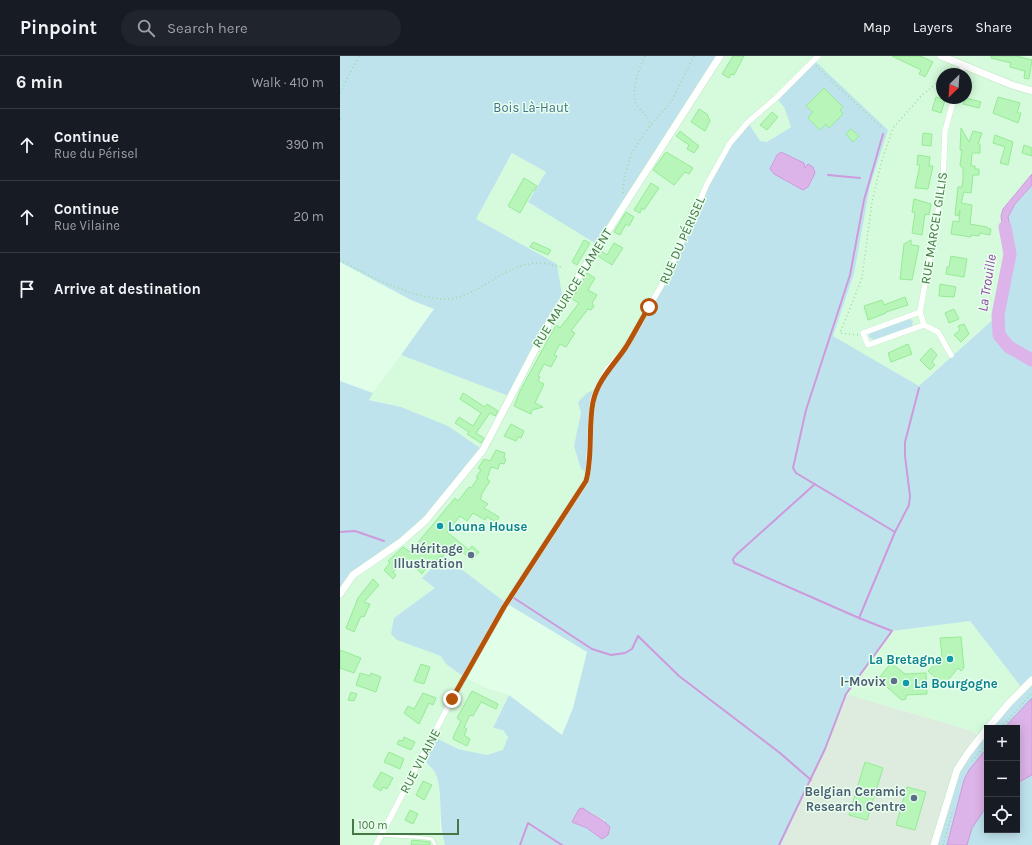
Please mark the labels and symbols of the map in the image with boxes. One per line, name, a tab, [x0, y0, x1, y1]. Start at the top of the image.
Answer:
north arrow	[936, 68, 972, 104]
park label: Bois Là-Haut	[493, 100, 569, 115]
street label: RUE MARCEL GILLIS	[918, 171, 950, 285]
street label: RUE DU PÉRISEL	[654, 193, 708, 286]
street label: RUE MAURICE FLAMENT	[529, 225, 615, 350]
water label: La Trouille	[974, 253, 1000, 313]
route start	[640, 298, 658, 316]
place label: Louna House	[448, 519, 527, 534]
marker: Louna House	[435, 521, 445, 531]
place label: Héritage Illustration	[393, 541, 463, 571]
marker: Héritage Illustration	[466, 550, 476, 560]
place label: La Bretagne	[869, 652, 942, 667]
marker: La Bretagne	[945, 654, 955, 664]
place label: I-Movix	[840, 674, 886, 689]
marker: I-Movix	[889, 676, 899, 686]
place label: La Bourgogne	[914, 676, 998, 691]
marker: La Bourgogne	[901, 678, 911, 688]
route end	[443, 690, 461, 708]
street label: RUE VILAINE	[397, 726, 443, 796]
place label: Belgian Ceramic Research Centre	[805, 784, 906, 814]
marker: Belgian Ceramic Research Centre	[909, 793, 919, 803]
scale bar	[352, 817, 459, 836]

